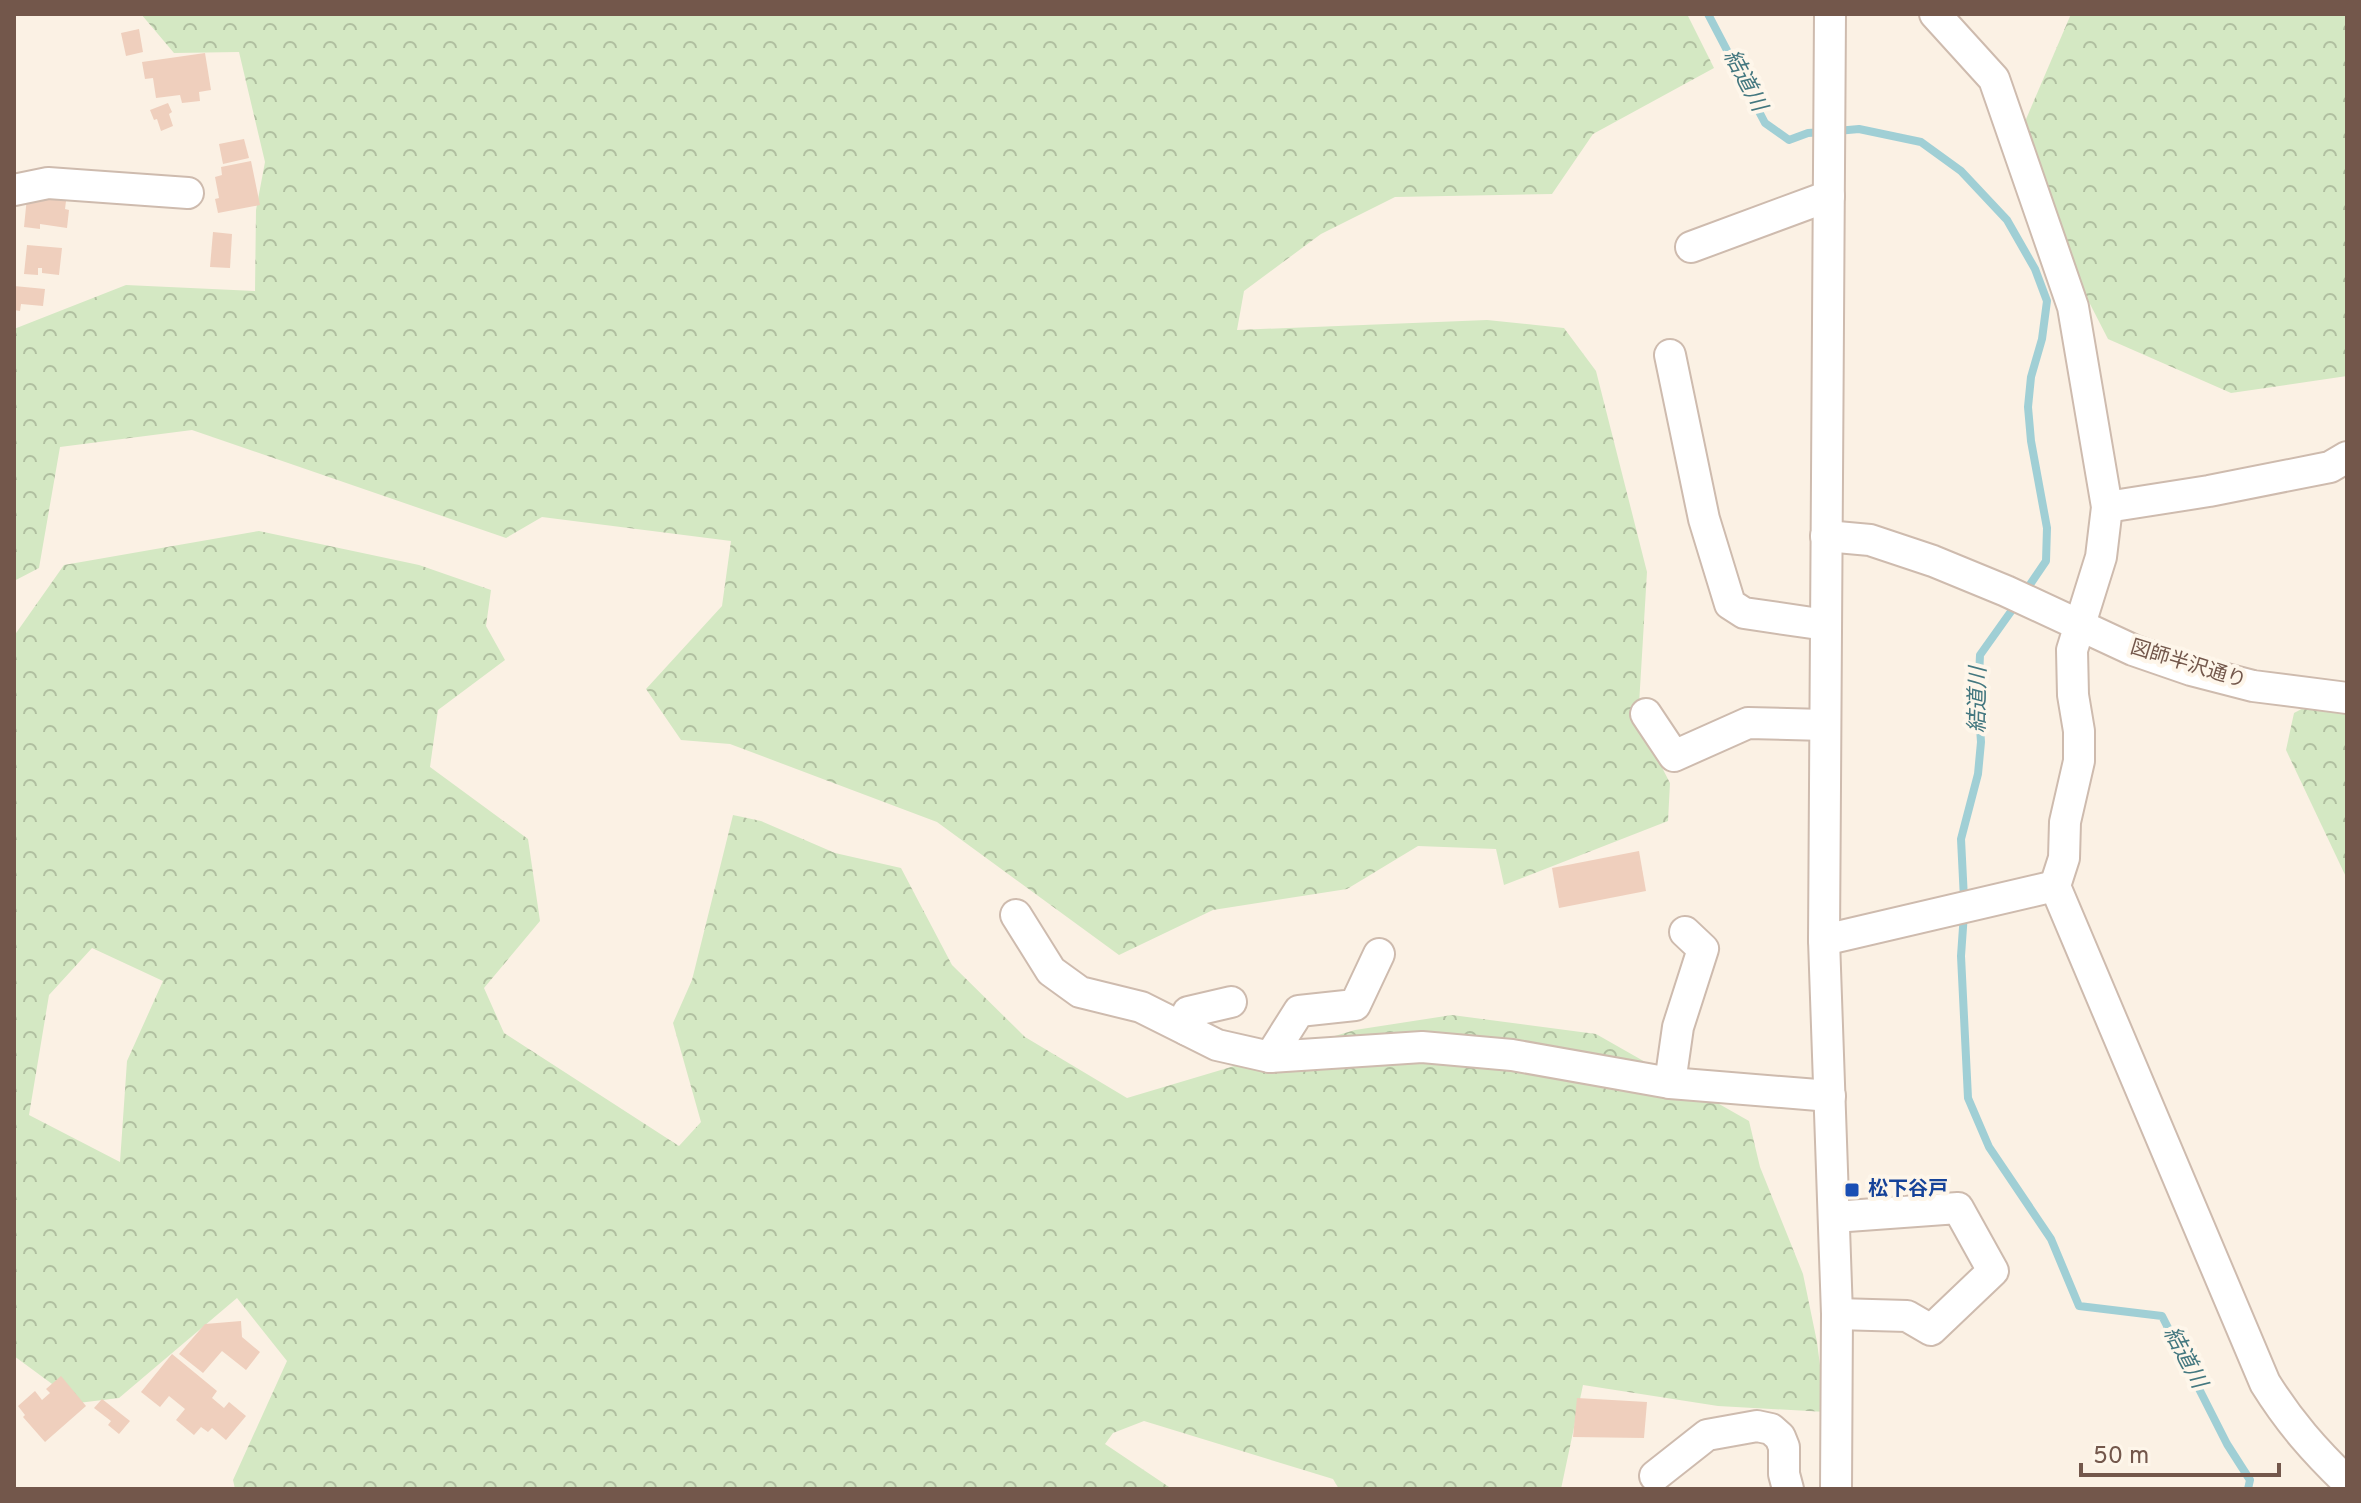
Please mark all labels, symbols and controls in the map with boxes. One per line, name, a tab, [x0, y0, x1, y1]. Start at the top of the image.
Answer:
water label: 結道川	[1717, 46, 1772, 118]
street label: 図師半沢通り	[2127, 635, 2249, 695]
water label: 結道川	[1965, 665, 1993, 733]
place label: 松下谷戸	[1868, 1177, 1948, 1203]
marker: 松下谷戸	[1843, 1181, 1861, 1199]
water label: 結道川	[2157, 1323, 2212, 1395]
scale bar	[2081, 1427, 2279, 1477]
text: 50 m	[2093, 1442, 2149, 1472]

